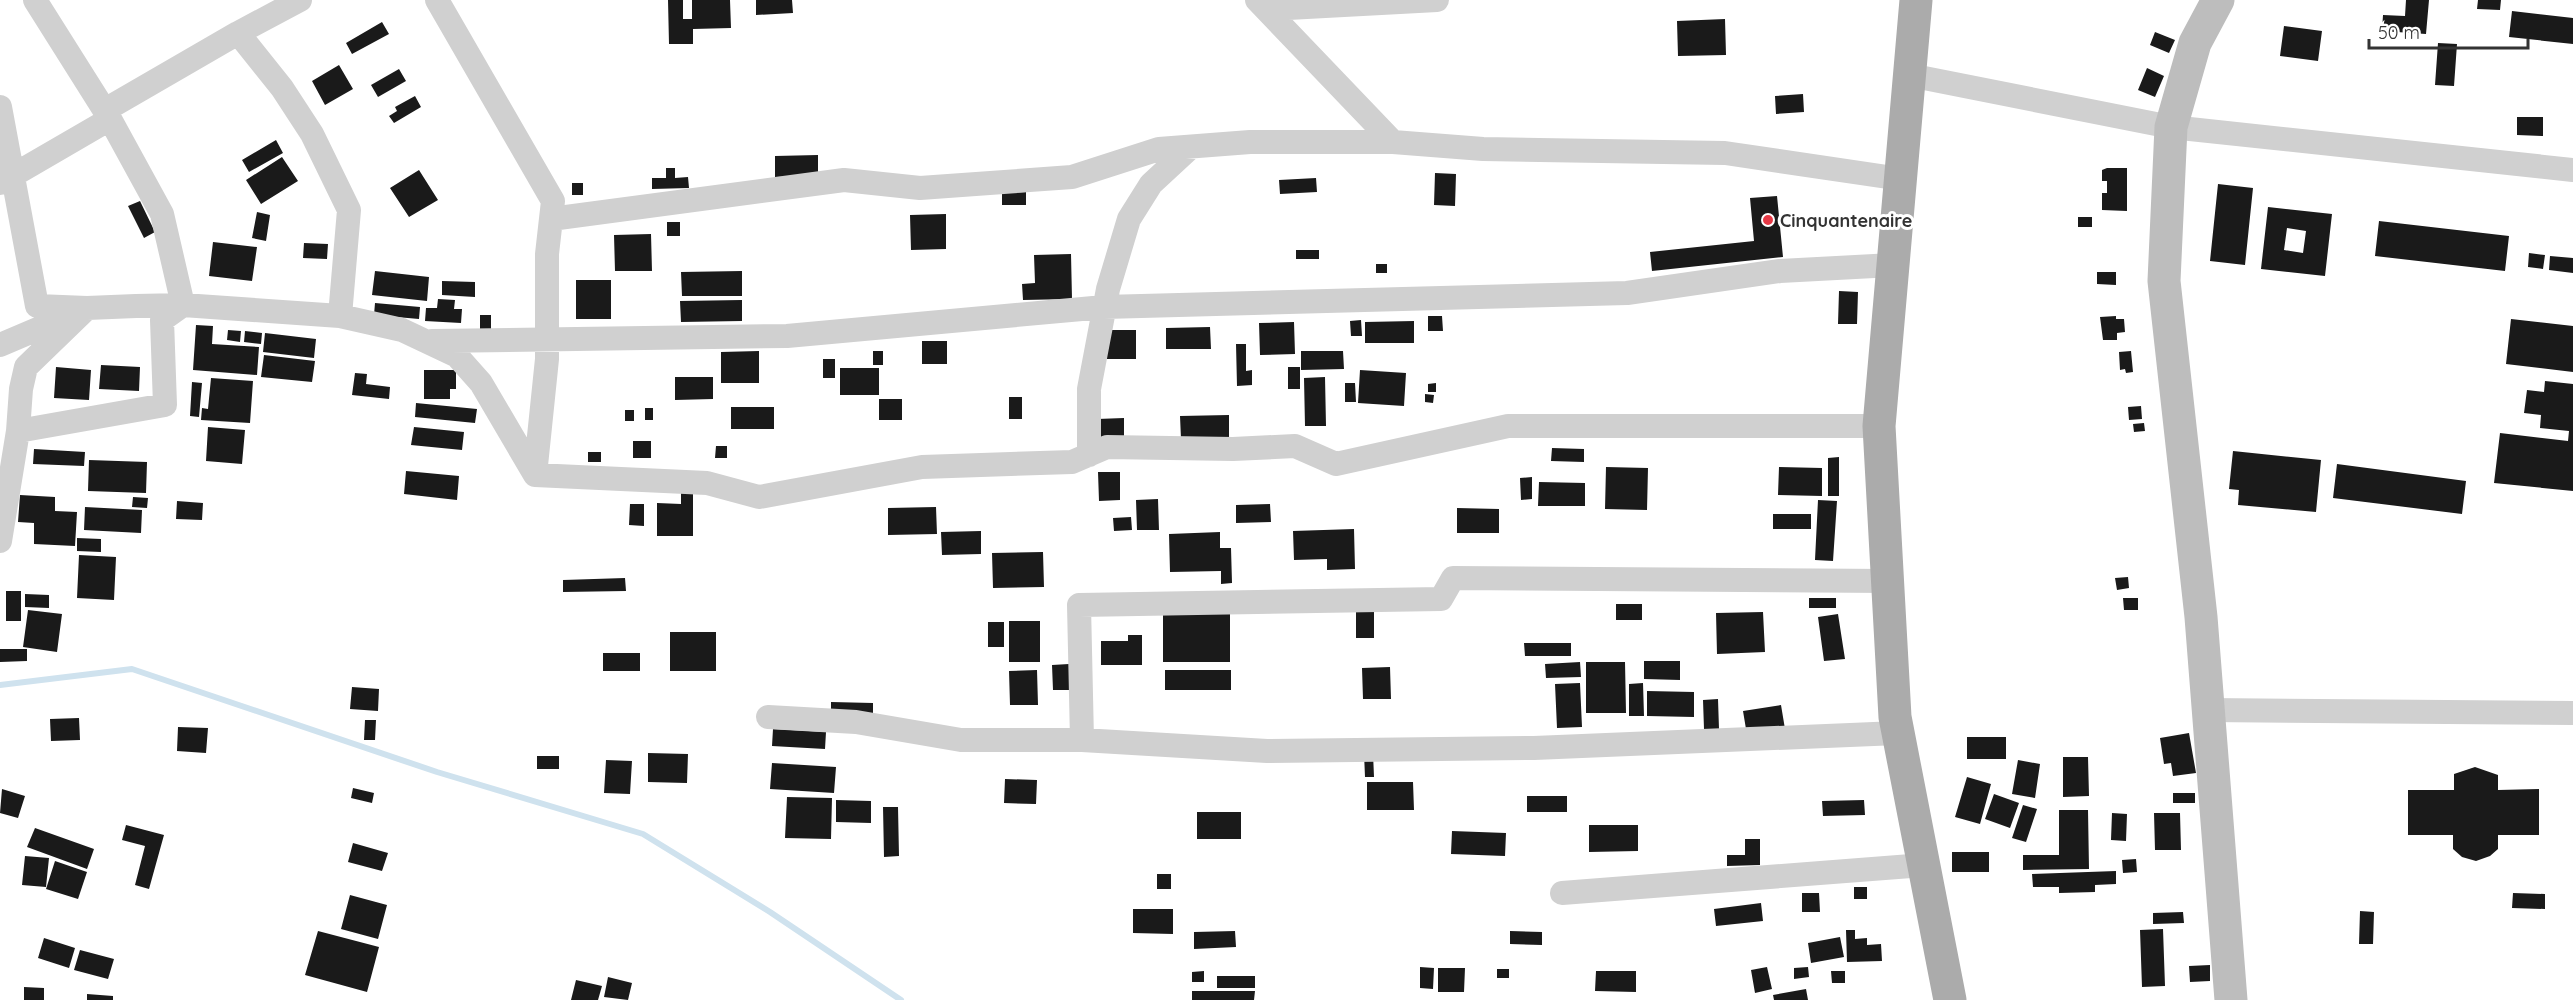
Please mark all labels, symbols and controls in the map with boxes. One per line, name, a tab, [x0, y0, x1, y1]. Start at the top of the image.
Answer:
scale bar	[2369, 12, 2528, 50]
text: 50 m	[2378, 21, 2420, 44]
place label: Cinquantenaire	[1780, 209, 1912, 232]
marker: Cinquantenaire	[1761, 213, 1775, 227]

